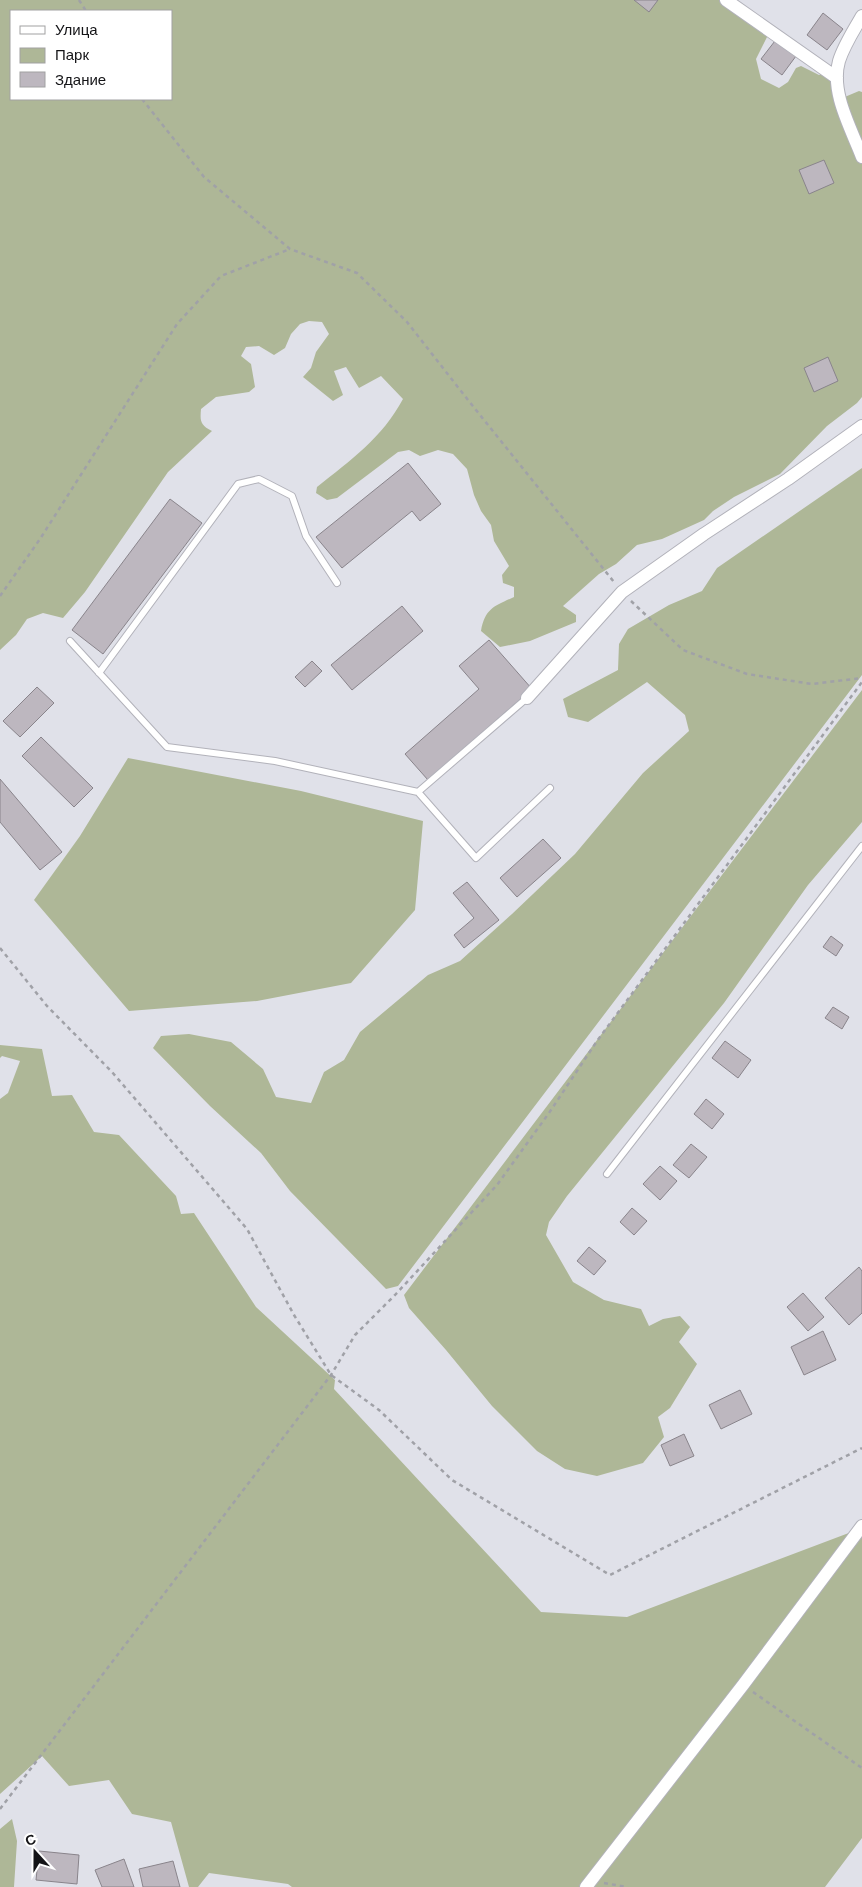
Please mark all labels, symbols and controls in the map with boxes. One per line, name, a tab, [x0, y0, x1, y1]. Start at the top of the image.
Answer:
legend	[10, 10, 172, 100]
text: Улица	[55, 21, 98, 38]
text: Парк	[55, 46, 89, 63]
text: Здание	[55, 71, 106, 88]
north arrow	[10, 1827, 60, 1877]
text: С	[23, 1831, 38, 1849]

